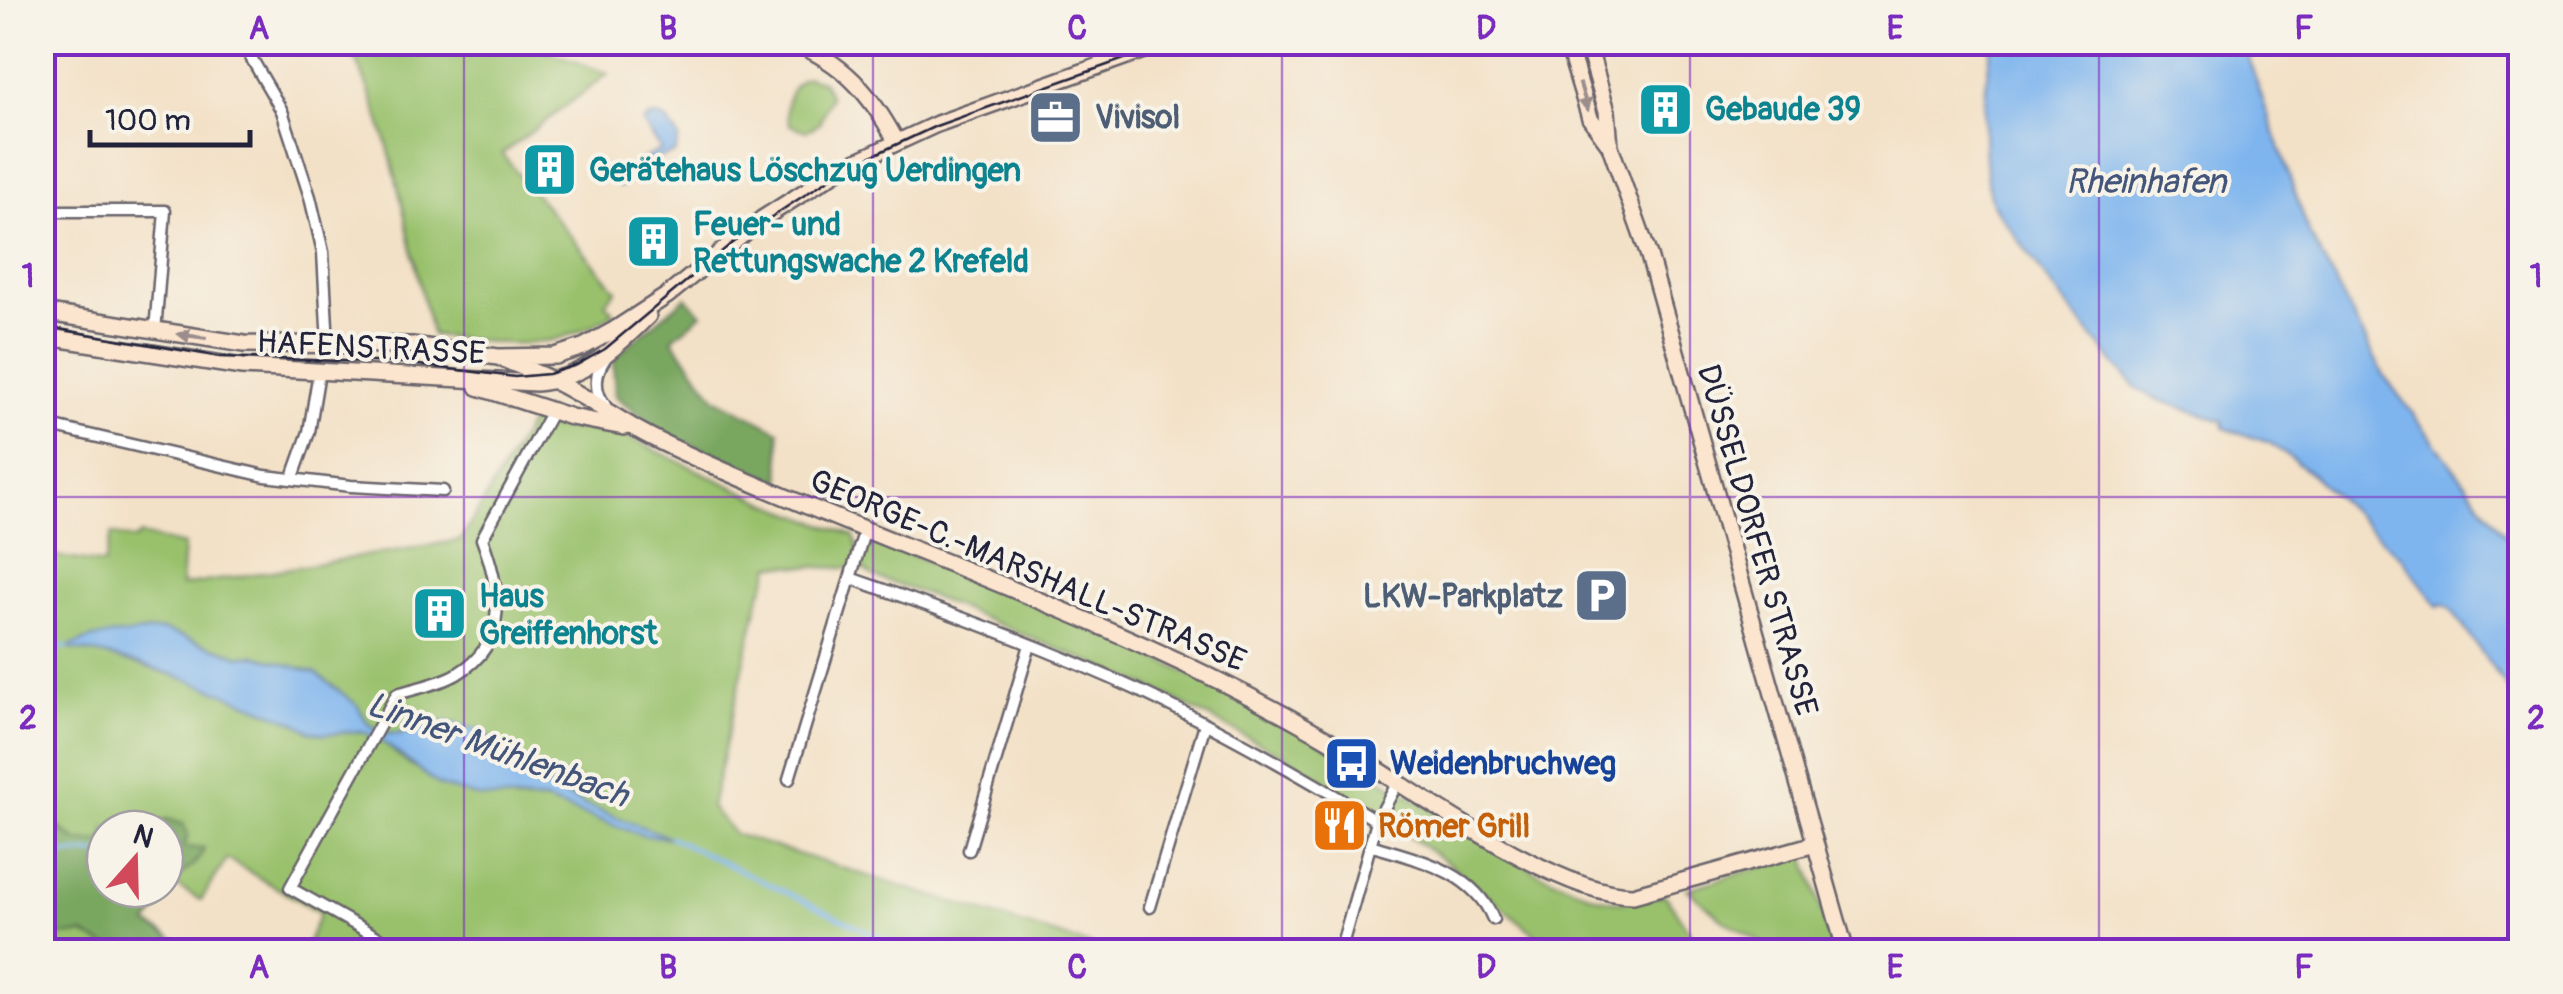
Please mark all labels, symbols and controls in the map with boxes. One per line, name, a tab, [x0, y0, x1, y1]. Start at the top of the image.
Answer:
text: A	[249, 9, 270, 49]
text: B	[659, 9, 677, 49]
text: C	[1067, 9, 1087, 49]
text: D	[1476, 9, 1496, 49]
text: E	[1887, 9, 1904, 49]
text: F	[2294, 9, 2314, 49]
building icon: Gebaude 39	[1636, 79, 1696, 139]
one-way arrow	[1577, 82, 1592, 112]
scale bar	[90, 85, 250, 147]
office icon: Vivisol	[1026, 87, 1086, 147]
place label: Gebaude 39	[1705, 90, 1861, 130]
place label: Vivisol	[1095, 98, 1180, 138]
text: 100 m	[105, 102, 191, 139]
building icon: Gerätehaus Löschzug Uerdingen	[520, 140, 580, 200]
place label: Gerätehaus Löschzug Uerdingen	[589, 151, 1021, 191]
water label: Rheinhafen	[2066, 160, 2229, 204]
place label: Feuer- und Rettungswache 2 Krefeld	[693, 205, 1029, 282]
building icon: Feuer- und Rettungswache 2 Krefeld	[624, 212, 684, 272]
text: 1	[22, 257, 34, 297]
text: 1	[2530, 257, 2542, 297]
street label: HAFENSTRASSE	[256, 322, 486, 374]
one-way arrow	[176, 328, 207, 344]
street label: DÜSSELDORFER STRASSE	[1688, 360, 1826, 721]
street label: GEORGE-C.-MARSHALL-STRASSE	[803, 461, 1252, 681]
parking icon: LKW-Parkplatz	[1572, 566, 1632, 626]
place label: Haus Greiffenhorst	[479, 577, 659, 654]
place label: LKW-Parkplatz	[1363, 577, 1563, 617]
building icon: Haus Greiffenhorst	[410, 584, 470, 644]
water label: Linner Mühlenbach	[361, 682, 637, 818]
text: 2	[19, 699, 37, 739]
text: 2	[2527, 699, 2545, 739]
bus stop icon: Weidenbruchweg	[1321, 733, 1381, 793]
place label: Weidenbruchweg	[1390, 744, 1616, 784]
restaurant icon: Römer Grill	[1309, 796, 1369, 856]
place label: Römer Grill	[1378, 807, 1530, 847]
north arrow	[85, 809, 185, 909]
text: N	[128, 817, 158, 857]
text: A	[249, 948, 270, 988]
text: B	[659, 948, 677, 988]
text: C	[1067, 948, 1087, 988]
text: D	[1476, 948, 1496, 988]
text: E	[1887, 948, 1904, 988]
text: F	[2294, 948, 2314, 988]

